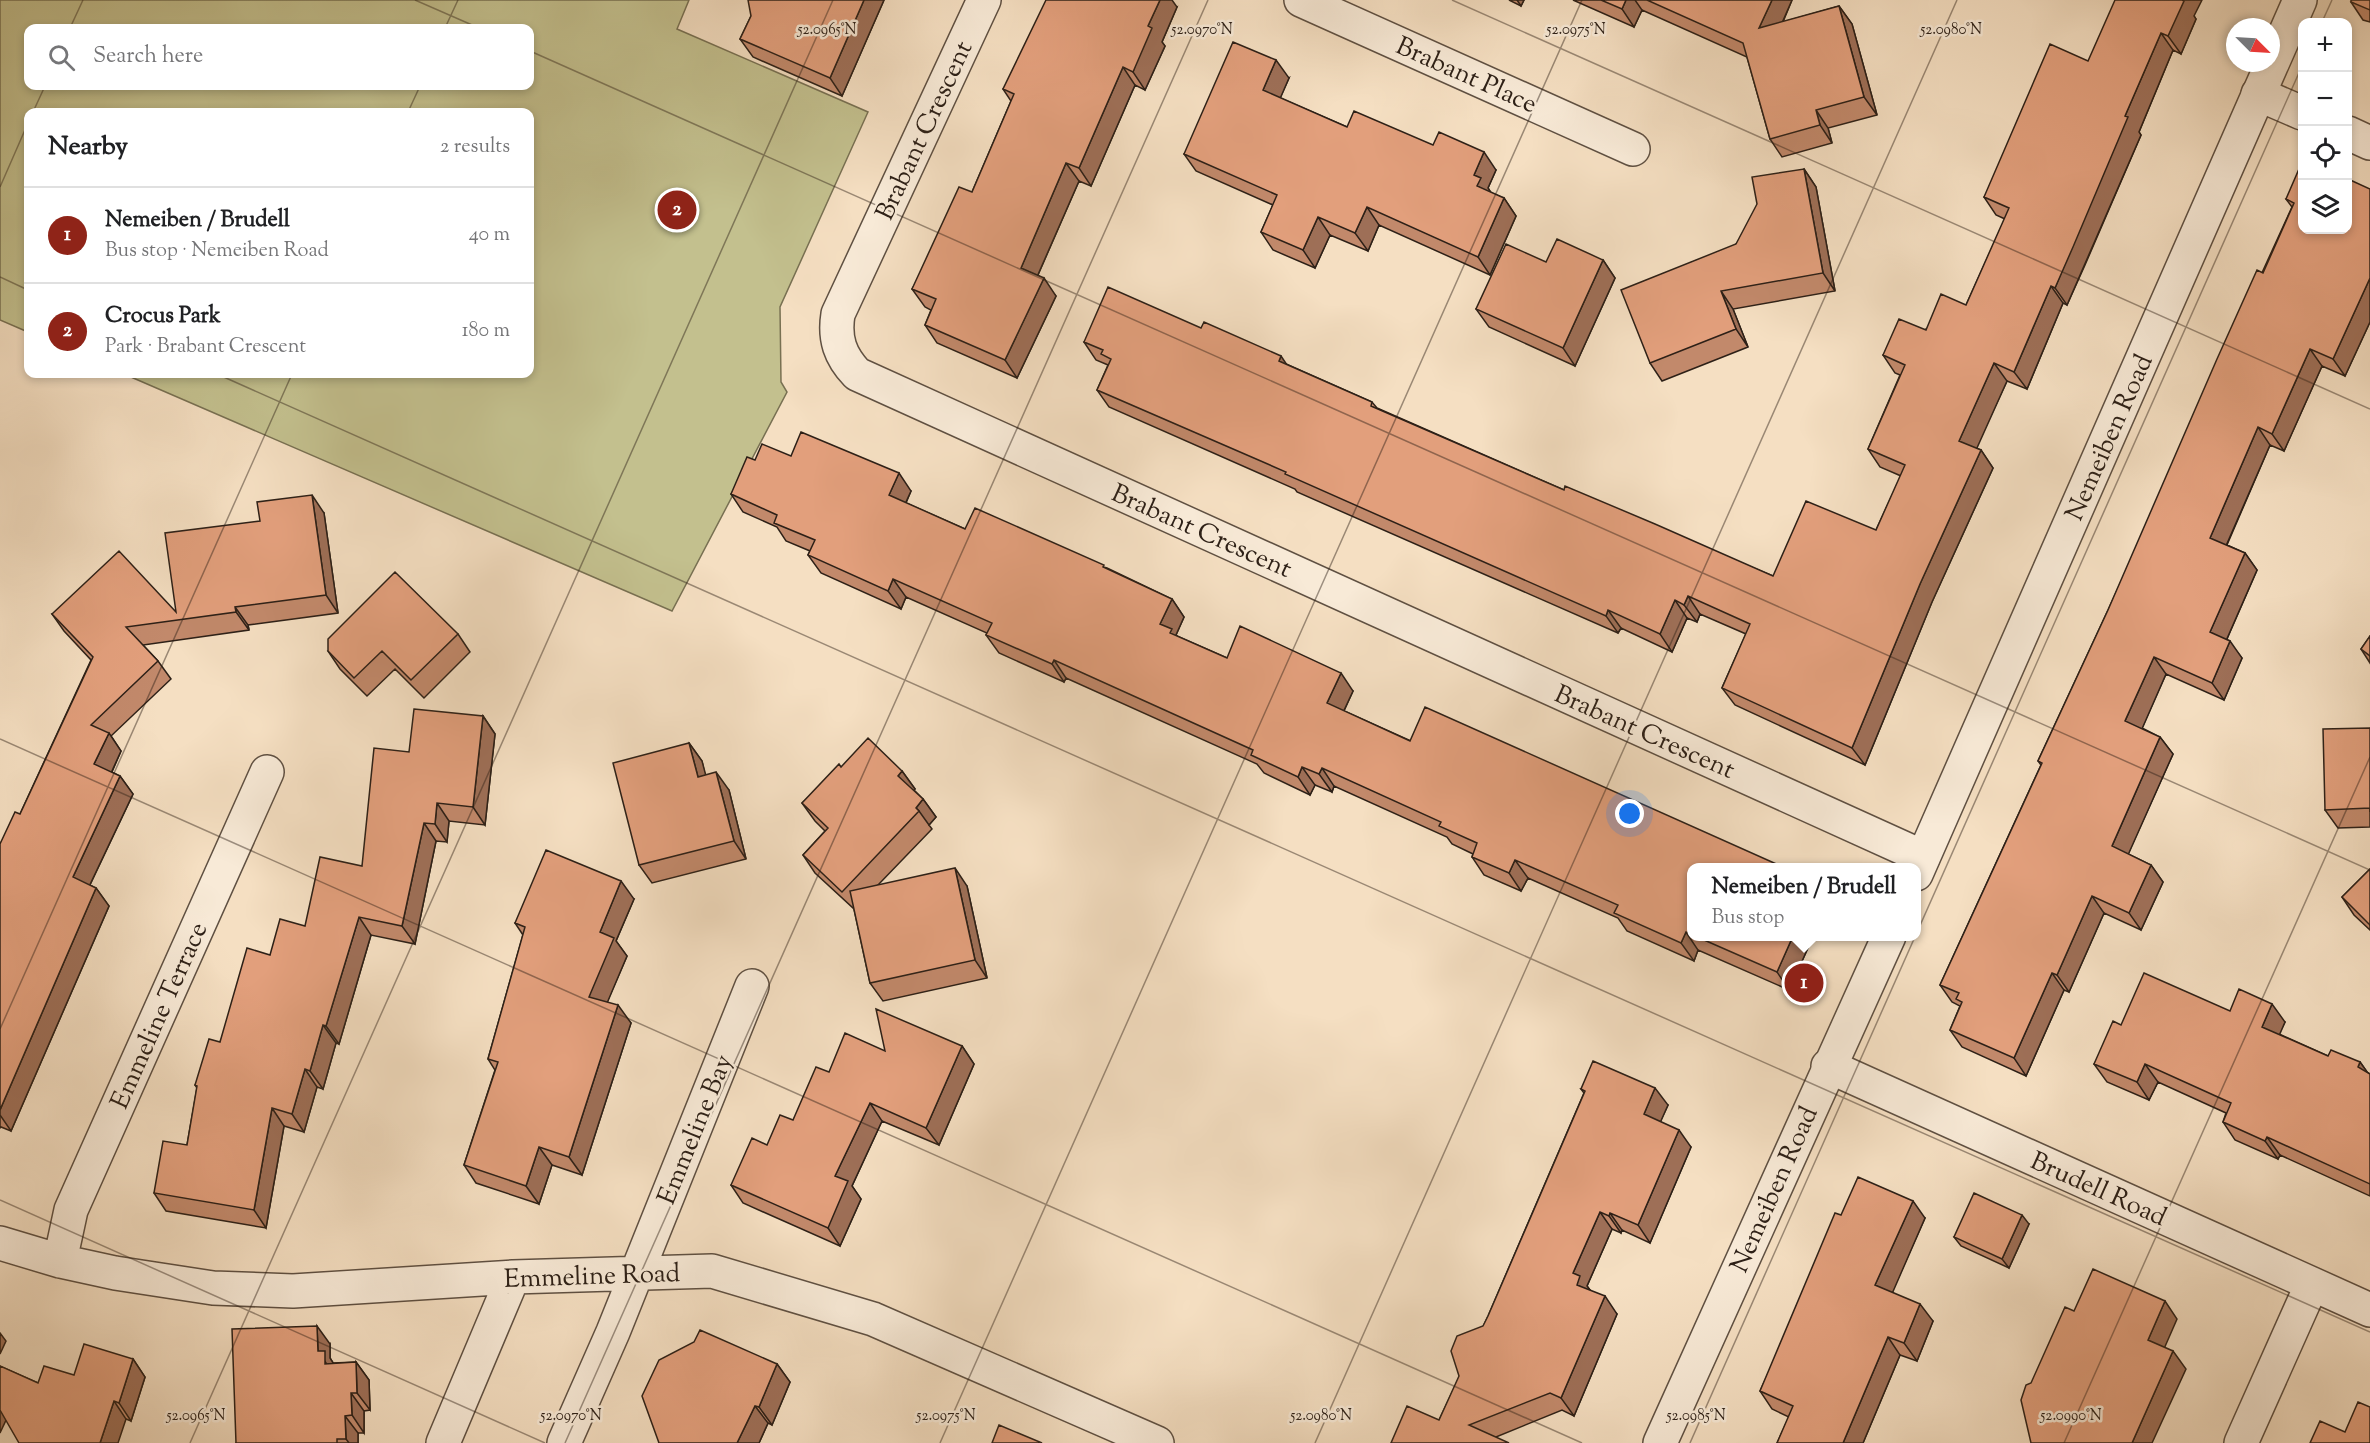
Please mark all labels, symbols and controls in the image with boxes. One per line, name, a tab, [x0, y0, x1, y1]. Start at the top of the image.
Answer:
north arrow	[2226, 18, 2280, 72]
map controls	[2298, 18, 2352, 234]
button: +	[2298, 18, 2352, 72]
text: 52.0965°N	[796, 20, 857, 41]
text: 52.0970°N	[1170, 20, 1233, 41]
text: 52.0975°N	[1545, 20, 1606, 41]
text: 52.0980°N	[1919, 20, 1982, 41]
search box	[24, 24, 534, 90]
street label: Brabant Place	[1389, 29, 1542, 124]
street label: Brabant Crescent	[867, 35, 983, 227]
icon: search	[45, 41, 78, 74]
text: Search here	[93, 41, 203, 73]
button: −	[2298, 72, 2352, 126]
button: locate	[2298, 126, 2352, 180]
text: Nearby	[48, 129, 128, 166]
text: 2 results	[440, 133, 510, 162]
button: layers	[2298, 180, 2352, 234]
pin: 2	[658, 188, 696, 232]
text: Nemeiben / Brudell	[105, 205, 290, 237]
text: 1	[64, 221, 71, 250]
text: 40 m	[469, 221, 510, 250]
text: Bus stop · Nemeiben Road	[105, 237, 329, 266]
text: Crocus Park	[105, 301, 221, 333]
text: 2	[63, 317, 72, 346]
text: 180 m	[462, 317, 510, 346]
text: Park · Brabant Crescent	[105, 333, 306, 362]
street label: Nemeiben Road	[2057, 349, 2164, 527]
street label: Brabant Crescent	[1105, 476, 1297, 589]
street label: Brabant Crescent	[1548, 677, 1740, 790]
your location	[1615, 799, 1644, 828]
popup	[1687, 863, 1921, 941]
text: Nemeiben / Brudell	[1712, 872, 1896, 904]
text: Bus stop	[1712, 904, 1784, 933]
street label: Emmeline Terrace	[103, 917, 218, 1115]
pin: 1	[1784, 960, 1824, 1006]
street label: Emmeline Bay	[649, 1049, 743, 1210]
street label: Nemeiben Road	[1722, 1101, 1829, 1279]
street label: Brudell Road	[2024, 1144, 2172, 1237]
street label: Emmeline Road	[503, 1256, 681, 1299]
text: 52.0965°N	[165, 1406, 226, 1427]
text: 52.0970°N	[539, 1406, 602, 1427]
text: 52.0975°N	[915, 1406, 976, 1427]
text: 52.0980°N	[1289, 1406, 1352, 1427]
text: 52.0985°N	[1665, 1406, 1726, 1427]
text: 52.0990°N	[2039, 1406, 2102, 1427]

